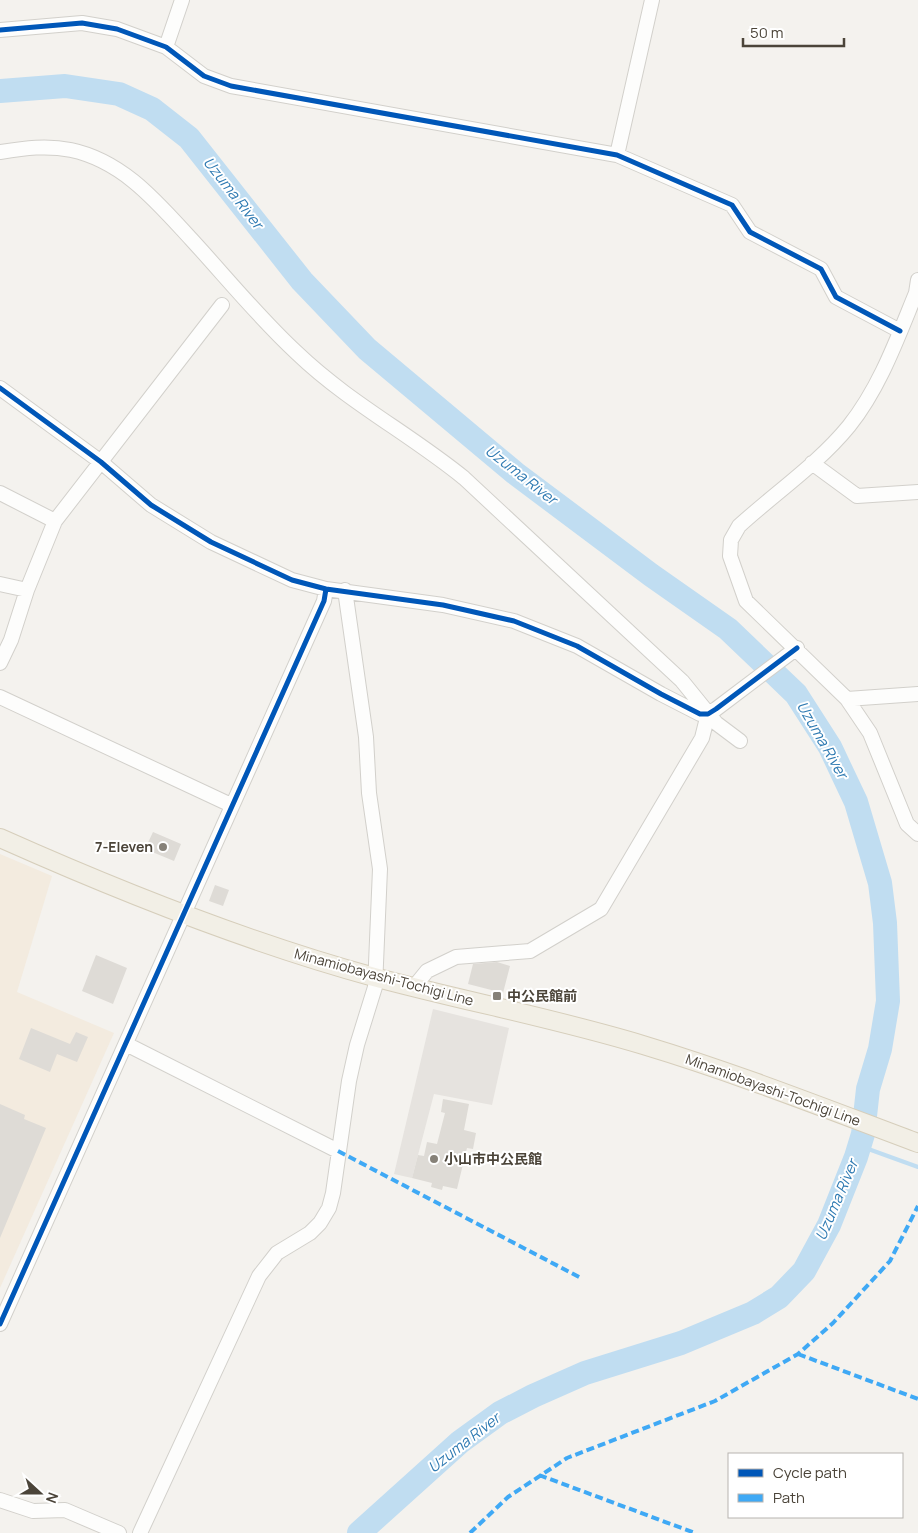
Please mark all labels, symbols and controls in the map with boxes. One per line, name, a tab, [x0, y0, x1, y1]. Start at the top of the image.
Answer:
scale bar	[743, 15, 844, 47]
text: 50 m	[750, 22, 784, 43]
water label: Uzuma River	[199, 152, 270, 235]
water label: Uzuma River	[481, 440, 564, 511]
water label: Uzuma River	[792, 697, 854, 784]
place label: 7-Eleven	[95, 837, 153, 856]
marker: 7-Eleven	[157, 841, 169, 853]
street label: Minamiobayashi-Tochigi Line	[292, 943, 476, 1010]
place label: 中公民館前	[507, 986, 577, 1005]
marker: 中公民館前	[491, 990, 503, 1002]
street label: Minamiobayashi-Tochigi Line	[683, 1049, 863, 1130]
place label: 小山市中公民館	[444, 1149, 542, 1168]
marker: 小山市中公民館	[428, 1153, 440, 1165]
water label: Uzuma River	[810, 1154, 864, 1243]
water label: Uzuma River	[423, 1406, 506, 1477]
legend	[728, 1453, 903, 1518]
text: Cycle path	[773, 1462, 847, 1483]
north arrow	[15, 1468, 65, 1518]
text: Path	[773, 1487, 805, 1508]
text: N	[42, 1490, 63, 1506]

